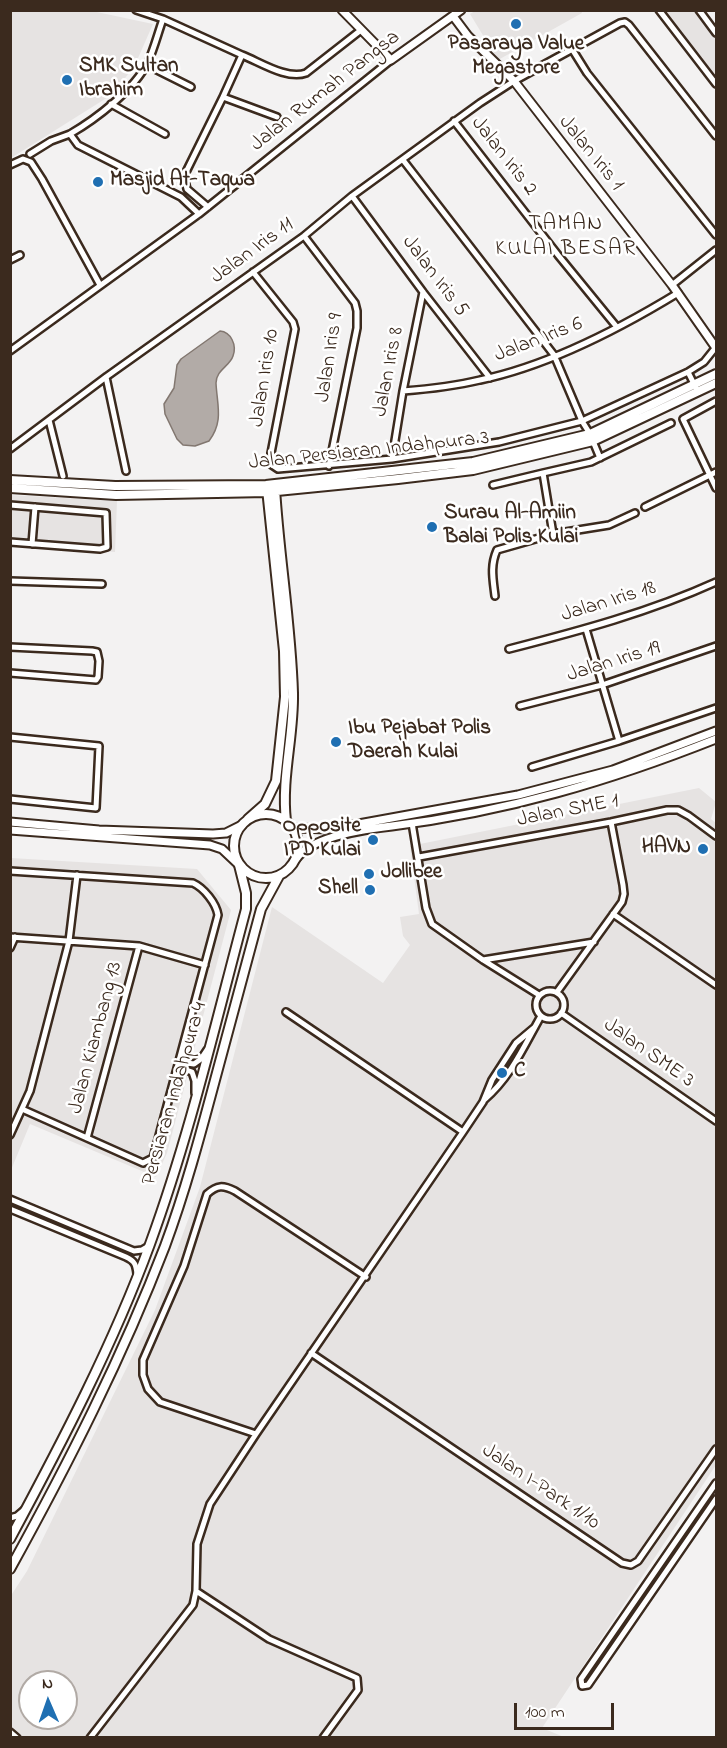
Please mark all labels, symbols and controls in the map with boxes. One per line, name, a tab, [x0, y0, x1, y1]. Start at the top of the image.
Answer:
marker: Pasaraya Value Megastore	[509, 17, 523, 31]
street label: Jalan Rumah Pangsa	[246, 26, 406, 158]
place label: Pasaraya Value Megastore	[448, 33, 584, 83]
place label: SMK Sultan Ibrahim	[79, 55, 178, 105]
marker: SMK Sultan Ibrahim	[60, 73, 74, 87]
street label: Jalan Iris 1	[552, 111, 628, 197]
street label: Jalan Iris 2	[464, 112, 542, 202]
place label: Masjid At-Taqwa	[110, 169, 255, 195]
marker: Masjid At-Taqwa	[91, 175, 105, 189]
district label: TAMAN KULAI BESAR	[495, 212, 637, 264]
street label: Jalan Iris 11	[207, 213, 299, 291]
street label: Jalan Iris 5	[395, 231, 473, 323]
street label: Jalan Iris 9	[312, 312, 350, 404]
street label: Jalan Iris 6	[491, 313, 587, 369]
street label: Jalan Iris 8	[369, 325, 411, 419]
street label: Jalan Iris 10	[246, 327, 286, 429]
street label: Jalan Persiaran Indahpura 3	[248, 427, 490, 477]
place label: Surau Al-Amiin Balai Polis Kulai	[444, 502, 579, 552]
marker: Surau Al-Amiin Balai Polis Kulai	[425, 520, 439, 534]
street label: Jalan Iris 18	[559, 577, 659, 629]
street label: Jalan Iris 19	[564, 637, 664, 689]
place label: Ibu Pejabat Polis Daerah Kulai	[348, 717, 491, 767]
marker: Ibu Pejabat Polis Daerah Kulai	[329, 735, 343, 749]
street label: Jalan SME 1	[515, 790, 621, 834]
place label: Opposite IPD Kulai	[283, 815, 361, 865]
marker: Opposite IPD Kulai	[366, 833, 380, 847]
place label: HAVN	[642, 836, 691, 862]
marker: HAVN	[696, 842, 710, 856]
place label: Jollibee	[381, 861, 442, 887]
marker: Jollibee	[362, 867, 376, 881]
place label: Shell	[318, 877, 358, 903]
marker: Shell	[363, 883, 377, 897]
street label: Jalan Kiambang 13	[65, 959, 129, 1117]
street label: Persiaran Indahpura 4	[138, 999, 214, 1189]
street label: Jalan SME 3	[598, 1014, 698, 1094]
place label: C	[514, 1060, 526, 1086]
marker: C	[495, 1066, 509, 1080]
street label: Jalan I-Park 1/10	[476, 1439, 604, 1537]
north arrow	[18, 1670, 78, 1730]
text: N	[42, 1672, 53, 1696]
scale bar	[517, 1691, 618, 1729]
text: 100 m	[525, 1700, 565, 1726]

